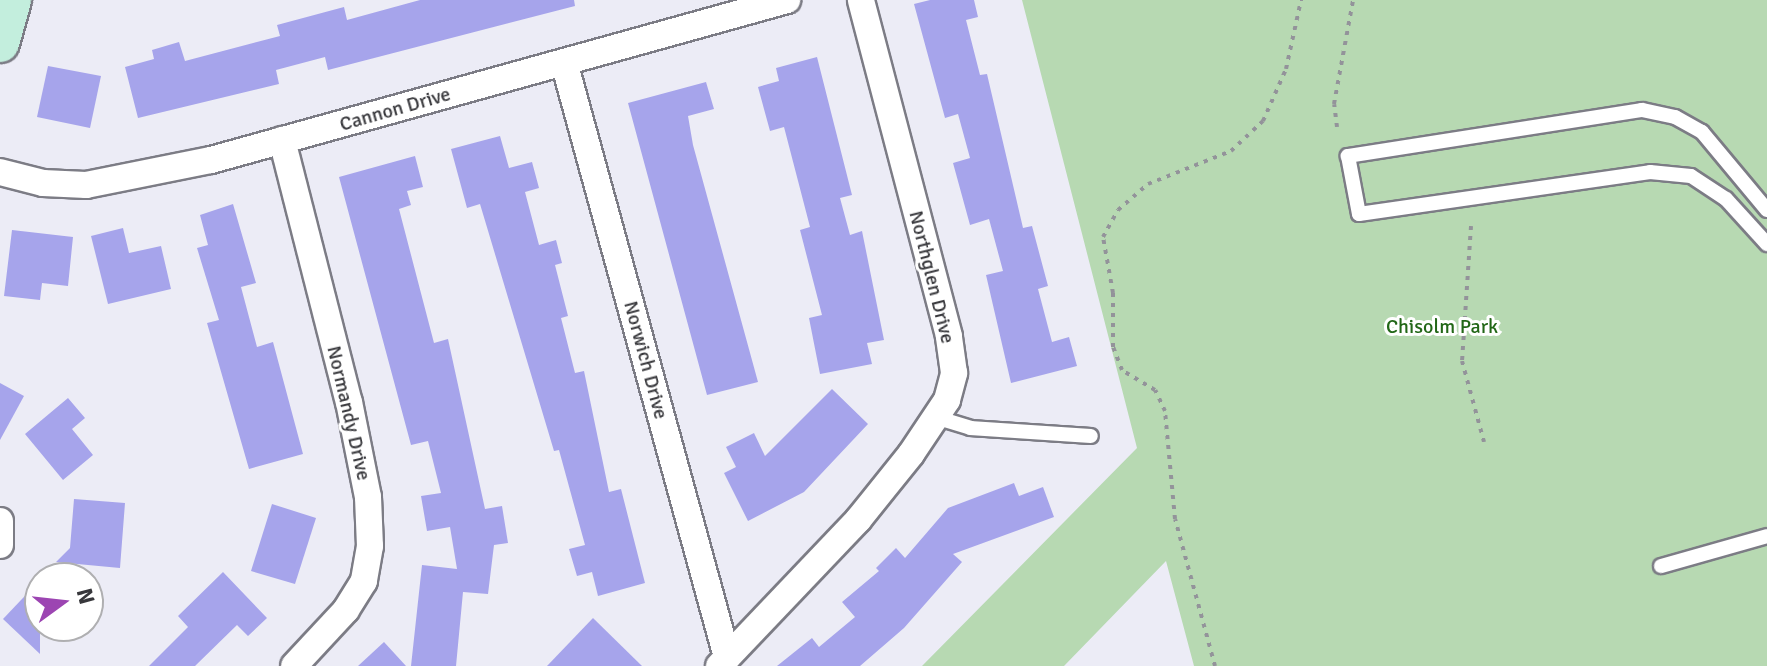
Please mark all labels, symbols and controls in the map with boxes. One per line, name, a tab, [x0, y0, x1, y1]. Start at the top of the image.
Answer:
street label: Cannon Drive	[337, 82, 453, 136]
street label: Northglen Drive	[904, 208, 960, 346]
street label: Norwich Drive	[619, 298, 673, 422]
park label: Chisolm Park	[1386, 314, 1498, 338]
street label: Normandy Drive	[322, 343, 376, 483]
north arrow	[24, 562, 104, 642]
text: N	[71, 585, 101, 607]

